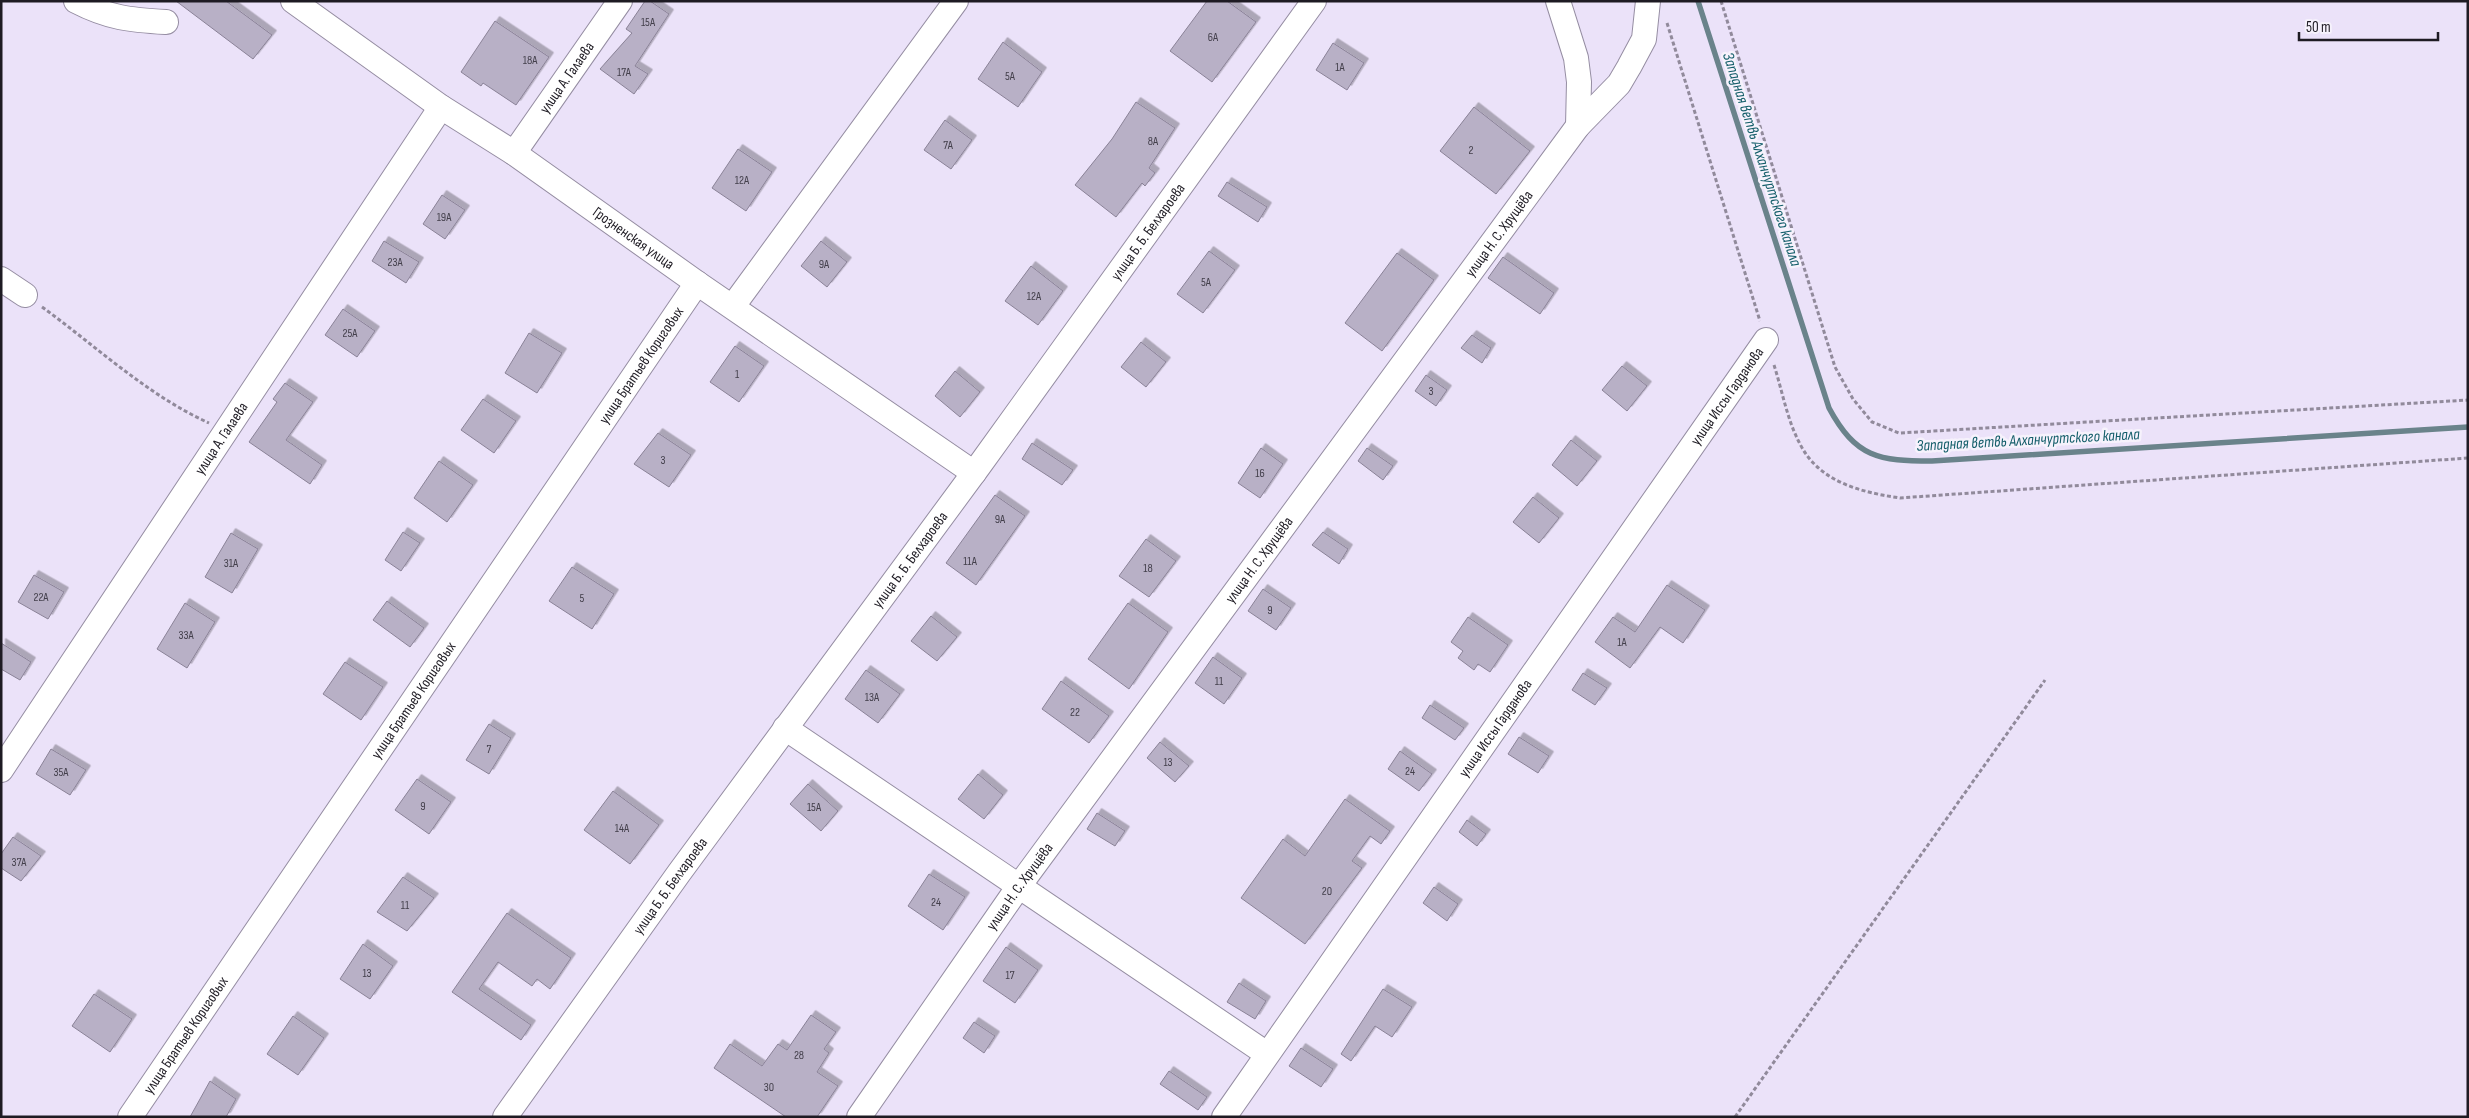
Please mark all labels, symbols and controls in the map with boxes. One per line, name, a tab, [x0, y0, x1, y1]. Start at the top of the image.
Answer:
scale bar	[2299, 10, 2438, 42]
house number: 15А	[641, 15, 656, 30]
text: 50 m	[2306, 18, 2331, 37]
house number: 6А	[1208, 30, 1219, 45]
street label: улица А. Галаева	[535, 38, 599, 117]
water label: Западная ветвь Алханчуртского канала	[1718, 50, 1805, 269]
house number: 18А	[523, 53, 538, 68]
house number: 1А	[1335, 60, 1346, 75]
house number: 17А	[617, 65, 632, 80]
house number: 5А	[1005, 69, 1016, 84]
house number: 8А	[1148, 134, 1159, 149]
house number: 7А	[943, 138, 954, 153]
house number: 2	[1469, 143, 1474, 158]
house number: 12А	[735, 173, 750, 188]
street label: улица Б. Б. Белхароева	[1107, 180, 1190, 284]
street label: улица Н. С. Хрущёва	[1461, 187, 1538, 281]
street label: Грозненская улица	[589, 203, 678, 274]
house number: 19А	[437, 210, 452, 225]
house number: 23А	[387, 255, 403, 270]
house number: 9А	[819, 257, 830, 272]
house number: 5А	[1201, 275, 1212, 290]
house number: 12А	[1027, 289, 1042, 304]
street label: улица Братьев Кориговых	[595, 303, 688, 428]
house number: 25А	[343, 326, 358, 341]
street label: улица Иссы Гарданова	[1687, 343, 1768, 449]
house number: 1	[735, 367, 740, 382]
house number: 3	[1428, 384, 1434, 399]
street label: улица А. Галаева	[191, 399, 253, 479]
water label: Западная ветвь Алханчуртского канала	[1916, 425, 2141, 456]
house number: 3	[660, 453, 666, 468]
house number: 16	[1255, 466, 1265, 481]
street label: улица Б. Б. Белхароева	[869, 508, 952, 612]
house number: 9А	[995, 512, 1006, 527]
street label: улица Н. С. Хрущёва	[1221, 513, 1298, 607]
house number: 11А	[963, 554, 978, 569]
house number: 31А	[224, 556, 239, 571]
house number: 18	[1143, 561, 1153, 576]
house number: 22А	[33, 590, 49, 605]
house number: 5	[580, 591, 585, 606]
house number: 9	[1267, 603, 1273, 618]
house number: 33А	[178, 628, 194, 643]
house number: 1А	[1617, 635, 1628, 650]
street label: улица Братьев Кориговых	[367, 638, 461, 763]
house number: 11	[1215, 674, 1224, 689]
street label: улица Иссы Гарданова	[1455, 676, 1536, 781]
house number: 13А	[865, 690, 880, 705]
house number: 22	[1070, 705, 1080, 720]
house number: 7	[487, 742, 492, 757]
house number: 13	[1163, 755, 1173, 770]
house number: 24	[1405, 764, 1415, 779]
house number: 35А	[54, 765, 69, 780]
house number: 9	[420, 799, 426, 814]
house number: 15А	[807, 800, 822, 815]
house number: 14А	[615, 821, 630, 836]
street label: улица Б. Б. Белхароева	[629, 834, 712, 938]
street label: улица Н. С. Хрущёва	[982, 839, 1058, 934]
house number: 37А	[12, 855, 27, 870]
house number: 20	[1322, 884, 1332, 899]
house number: 24	[931, 895, 941, 910]
house number: 11	[401, 898, 410, 913]
house number: 13	[362, 966, 372, 981]
house number: 17	[1006, 968, 1015, 983]
street label: улица Братьев Кориговых	[139, 973, 233, 1098]
house number: 28	[794, 1048, 804, 1063]
house number: 30	[764, 1080, 774, 1095]

